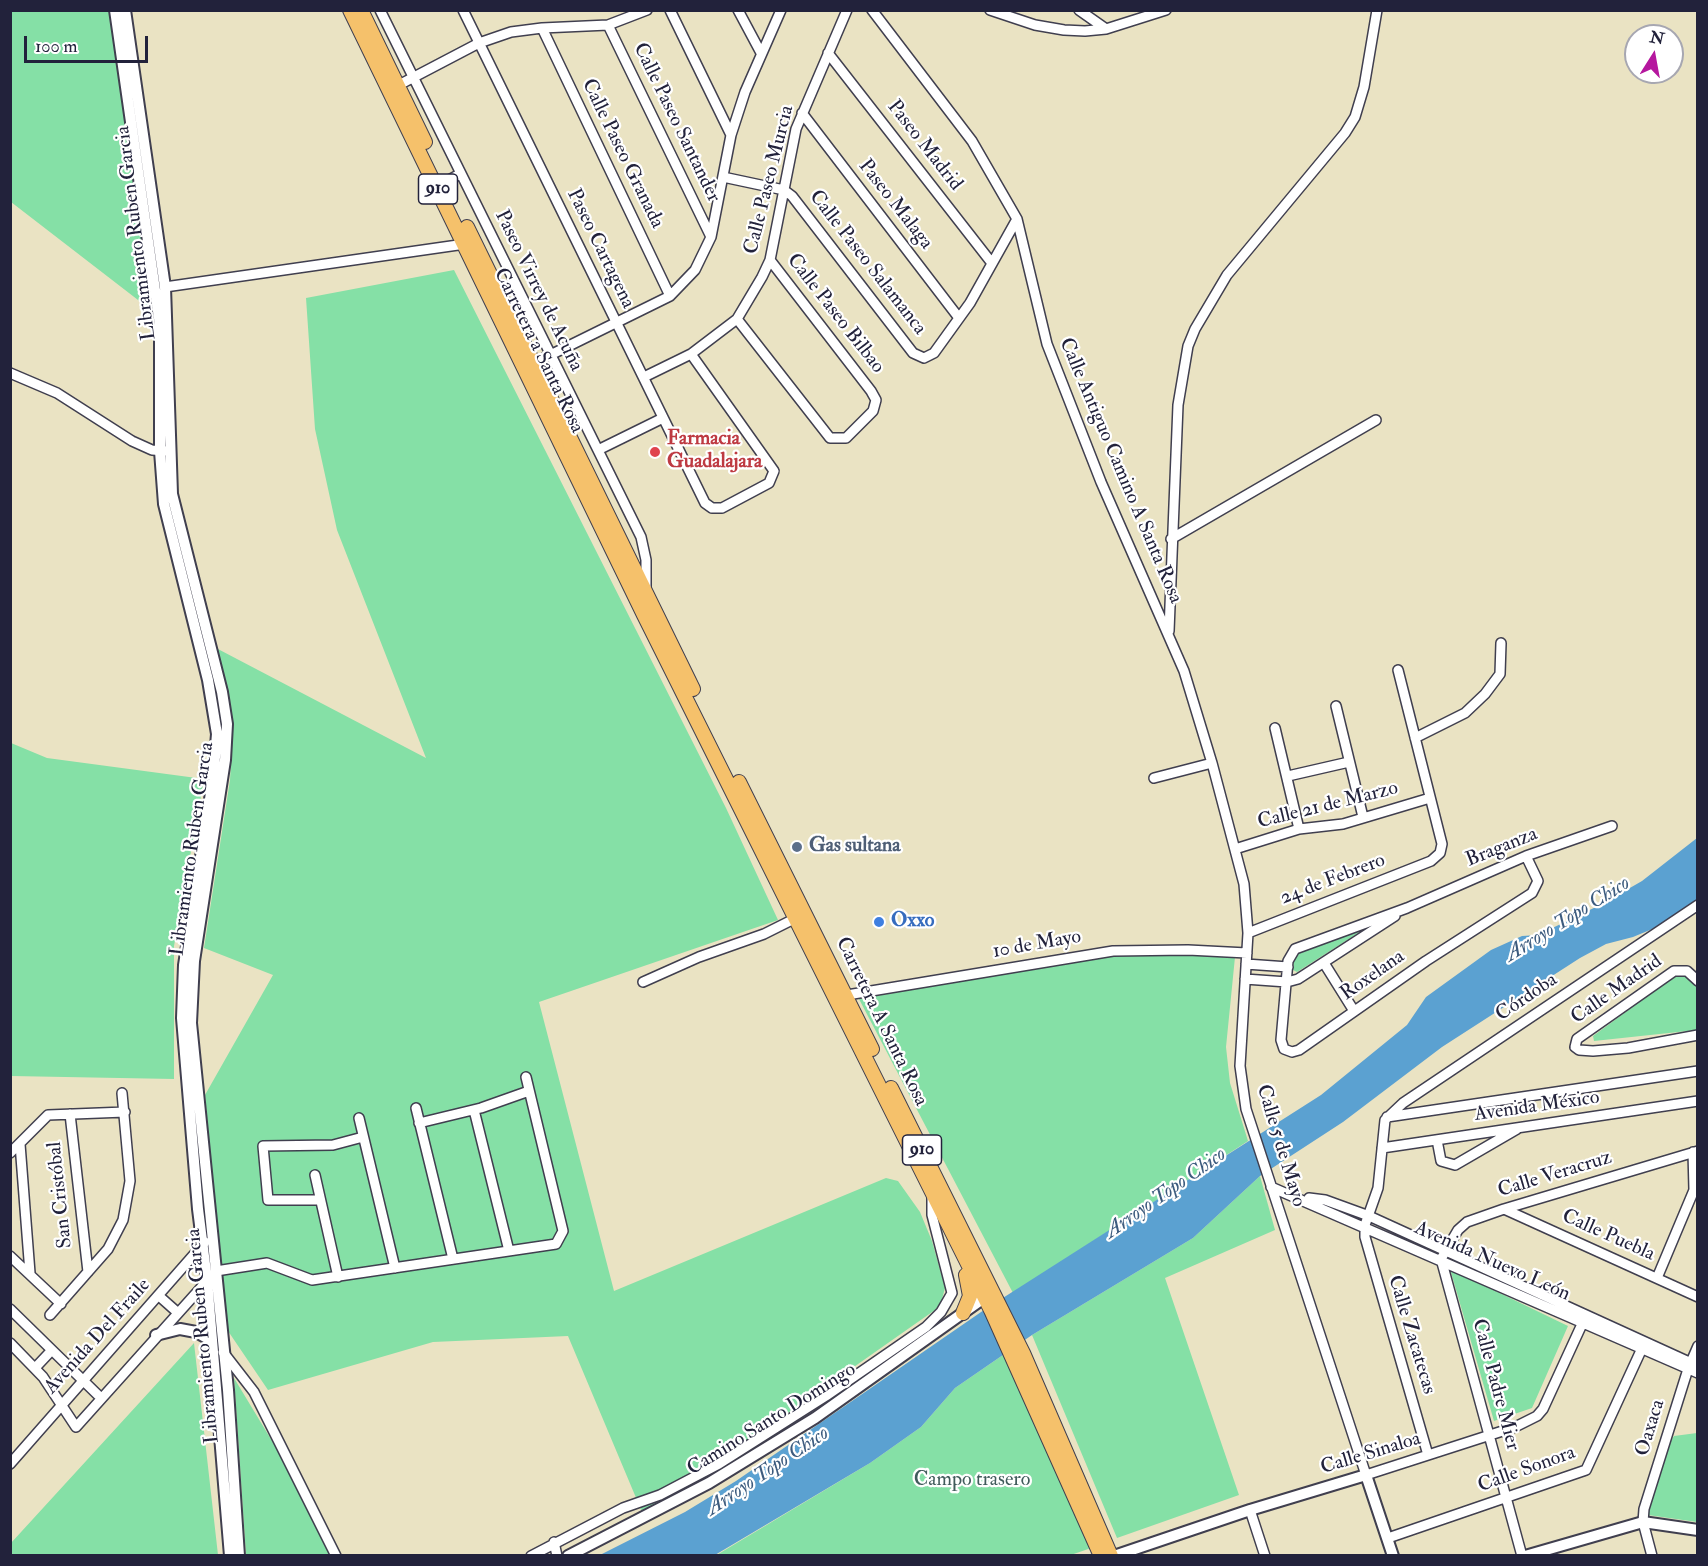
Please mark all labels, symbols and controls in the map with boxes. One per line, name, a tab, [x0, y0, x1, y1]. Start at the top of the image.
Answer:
scale bar	[27, 24, 152, 62]
north arrow	[1624, 24, 1684, 84]
text: N	[1648, 27, 1666, 49]
text: 100 m	[35, 35, 78, 58]
street label: Calle Paseo Santander	[627, 39, 725, 207]
street label: Calle Paseo Granada	[575, 75, 669, 233]
street label: Paseo Madrid	[881, 96, 967, 196]
street label: Calle Paseo Murcia	[740, 103, 800, 257]
street label: Libramiento Ruben Garcia	[112, 124, 162, 342]
street label: Paseo Malaga	[852, 155, 938, 255]
road number: 910	[418, 174, 458, 204]
street label: Paseo Cartagena	[561, 185, 639, 313]
street label: Calle Paseo Salamanca	[803, 186, 931, 340]
street label: Paseo Virrey de Acuña	[489, 207, 587, 375]
street label: Calle Paseo Bilbao	[781, 249, 889, 379]
street label: Carretera a Santa Rosa	[488, 265, 588, 437]
street label: Calle Antiguo Camino A Santa Rosa	[1053, 335, 1187, 607]
place label: Farmacia Guadalajara	[667, 428, 762, 475]
marker: Farmacia Guadalajara	[648, 445, 662, 459]
street label: Libramiento Ruben Garcia	[166, 740, 220, 958]
street label: Calle 21 de Marzo	[1255, 777, 1401, 835]
street label: Braganza	[1463, 823, 1541, 873]
place label: Gas sultana	[809, 835, 901, 859]
marker: Gas sultana	[790, 840, 804, 854]
street label: 24 de Febrero	[1277, 849, 1389, 911]
water label: Arroyo Topo Chico	[1501, 872, 1635, 968]
place label: Oxxo	[891, 910, 934, 934]
marker: Oxxo	[872, 915, 886, 929]
street label: 10 de Mayo	[991, 925, 1083, 965]
street label: Carretera A Santa Rosa	[830, 934, 932, 1110]
street label: Roxelana	[1336, 945, 1410, 1007]
street label: Calle Madrid	[1567, 950, 1667, 1030]
street label: Córdoba	[1492, 969, 1562, 1027]
street label: Calle 5 de Mayo	[1250, 1082, 1310, 1210]
street label: Avenida México	[1473, 1086, 1601, 1128]
road number: 910	[902, 1135, 942, 1165]
street label: San Cristóbal	[43, 1140, 79, 1250]
water label: Arroyo Topo Chico	[1100, 1143, 1232, 1245]
street label: Calle Veracruz	[1495, 1146, 1615, 1204]
street label: Calle Puebla	[1558, 1205, 1658, 1267]
street label: Avenida Nuevo León	[1410, 1217, 1574, 1307]
street label: Libramiento Ruben Garcia	[183, 1227, 225, 1445]
street label: Calle Zacatecas	[1382, 1273, 1440, 1397]
street label: Avenida Del Fraile	[40, 1274, 156, 1400]
street label: Calle Padre Mier	[1466, 1317, 1524, 1453]
street label: Camino Santo Domingo	[683, 1358, 861, 1482]
street label: Oaxaca	[1631, 1397, 1671, 1459]
water label: Arroyo Topo Chico	[702, 1422, 834, 1522]
street label: Calle Sinaloa	[1318, 1427, 1424, 1481]
street label: Calle Sonora	[1475, 1441, 1579, 1499]
park label: Campo trasero	[914, 1469, 1030, 1493]

